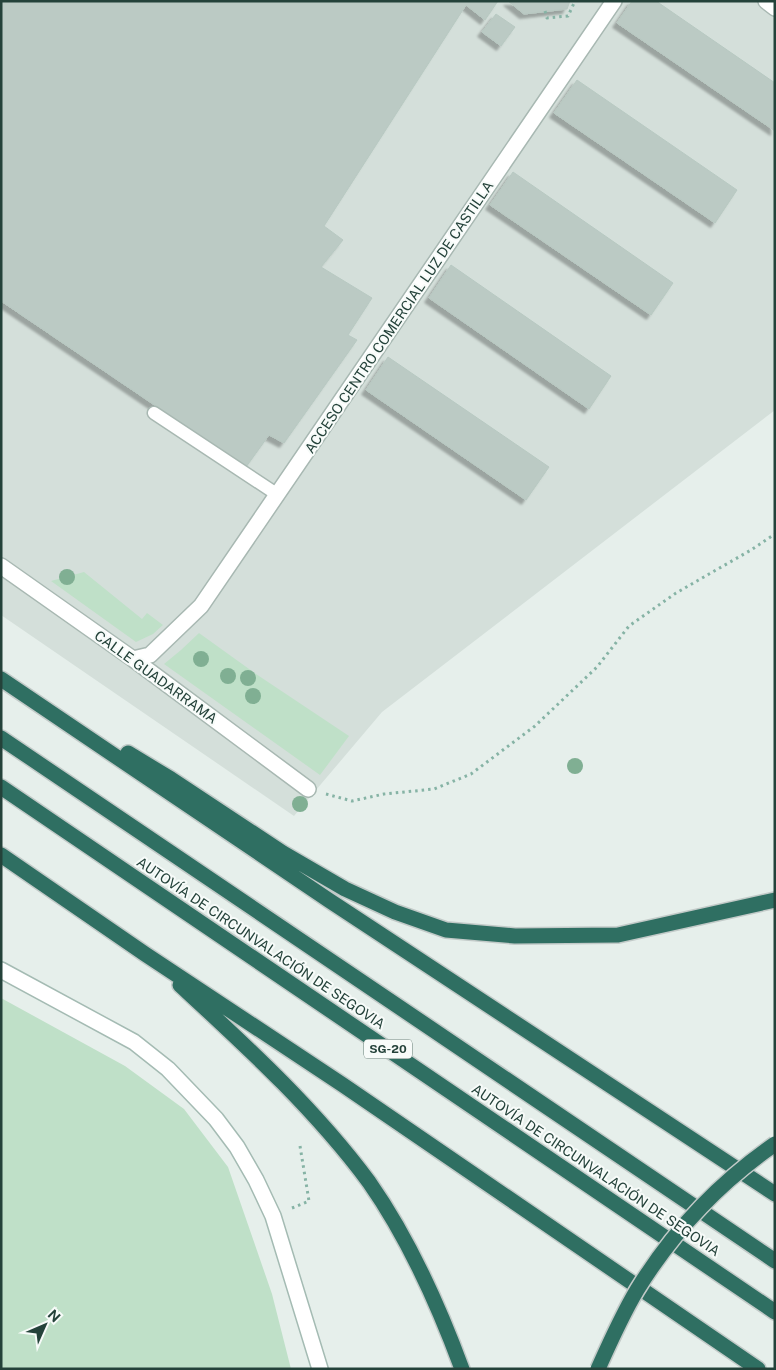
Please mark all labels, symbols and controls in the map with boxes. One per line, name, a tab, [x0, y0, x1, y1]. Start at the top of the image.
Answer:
street label: ACCESO CENTRO COMERCIAL LUZ DE CASTILLA	[302, 178, 496, 456]
street label: CALLE GUADARRAMA	[92, 627, 220, 727]
street label: AUTOVÍA DE CIRCUNVALACIÓN DE SEGOVIA	[134, 852, 389, 1032]
road number: SG-20	[364, 1040, 412, 1058]
street label: AUTOVÍA DE CIRCUNVALACIÓN DE SEGOVIA	[469, 1079, 724, 1259]
north arrow	[20, 1300, 70, 1350]
text: N	[45, 1306, 64, 1325]

